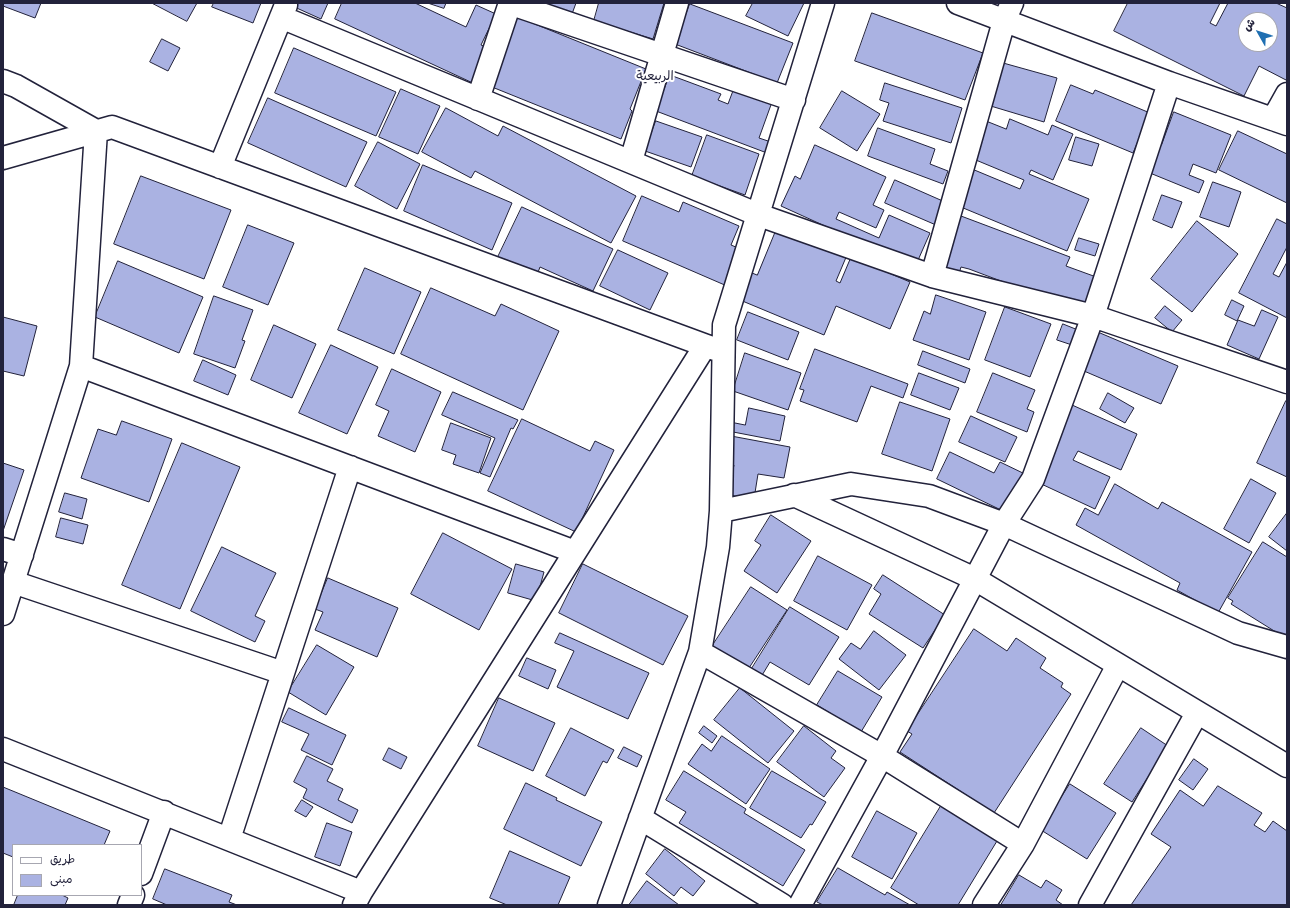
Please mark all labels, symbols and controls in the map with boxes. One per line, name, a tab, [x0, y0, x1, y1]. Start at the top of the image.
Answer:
north arrow	[1238, 12, 1278, 52]
text: ش	[1239, 15, 1259, 34]
district label: الربيعية	[636, 69, 674, 85]
legend	[12, 844, 142, 896]
text: طريق	[50, 851, 75, 868]
text: مبنى	[50, 871, 73, 888]

